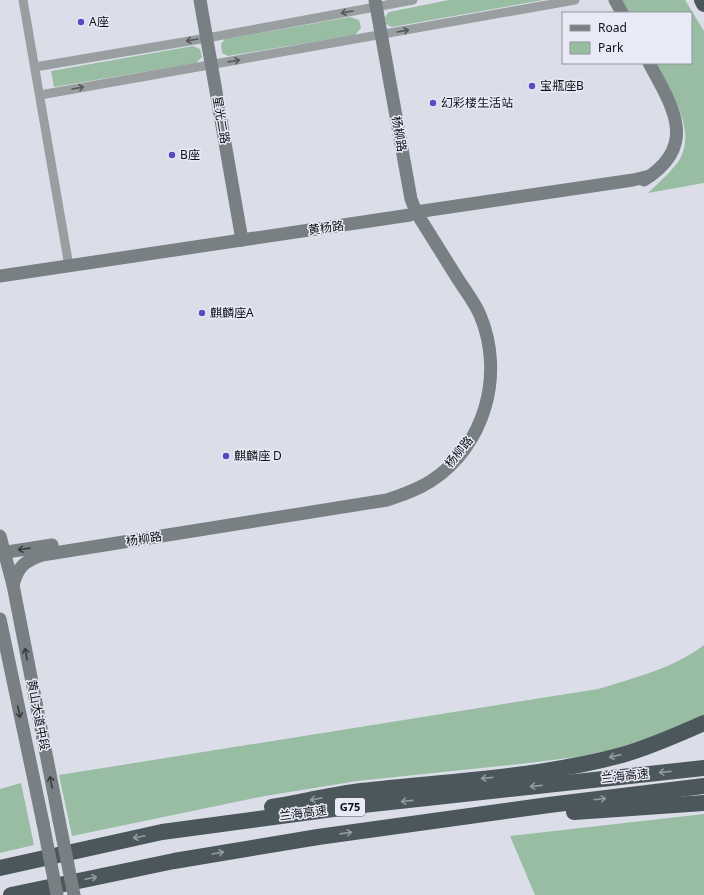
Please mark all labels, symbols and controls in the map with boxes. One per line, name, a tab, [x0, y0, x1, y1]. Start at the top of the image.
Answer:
one-way arrow	[341, 8, 354, 16]
legend	[562, 12, 692, 64]
place label: A座	[89, 13, 109, 30]
marker: A座	[76, 17, 86, 27]
text: Road	[598, 19, 627, 36]
one-way arrow	[396, 26, 409, 34]
one-way arrow	[185, 36, 198, 44]
text: Park	[598, 39, 624, 56]
one-way arrow	[227, 56, 240, 64]
place label: 宝瓶座B	[540, 77, 584, 94]
marker: 宝瓶座B	[527, 81, 537, 91]
one-way arrow	[71, 84, 84, 92]
place label: 幻彩楼生活站	[441, 94, 513, 111]
street label: 星光二路	[209, 95, 234, 145]
marker: 幻彩楼生活站	[428, 98, 438, 108]
street label: 杨柳路	[388, 115, 411, 153]
place label: B座	[180, 146, 200, 163]
marker: B座	[167, 150, 177, 160]
street label: 黄杨路	[307, 217, 345, 238]
place label: 麒麟座A	[210, 304, 254, 321]
marker: 麒麟座A	[197, 308, 207, 318]
street label: 杨柳路	[441, 432, 477, 471]
place label: 麒麟座 D	[234, 447, 282, 464]
marker: 麒麟座 D	[221, 451, 231, 461]
street label: 杨柳路	[125, 527, 163, 550]
one-way arrow	[18, 545, 31, 553]
one-way arrow	[22, 648, 30, 661]
street label: 黄山大道中段	[23, 678, 54, 752]
one-way arrow	[16, 705, 24, 718]
one-way arrow	[609, 753, 622, 761]
street label: 兰海高速	[600, 765, 650, 786]
one-way arrow	[659, 768, 672, 776]
one-way arrow	[481, 774, 494, 782]
one-way arrow	[47, 776, 55, 789]
one-way arrow	[530, 782, 543, 790]
one-way arrow	[310, 795, 323, 803]
one-way arrow	[593, 795, 606, 802]
one-way arrow	[401, 797, 414, 804]
road number: G75	[335, 798, 365, 816]
street label: 兰海高速	[278, 801, 328, 824]
one-way arrow	[339, 829, 352, 836]
one-way arrow	[133, 833, 146, 841]
one-way arrow	[211, 849, 224, 857]
one-way arrow	[84, 874, 97, 882]

